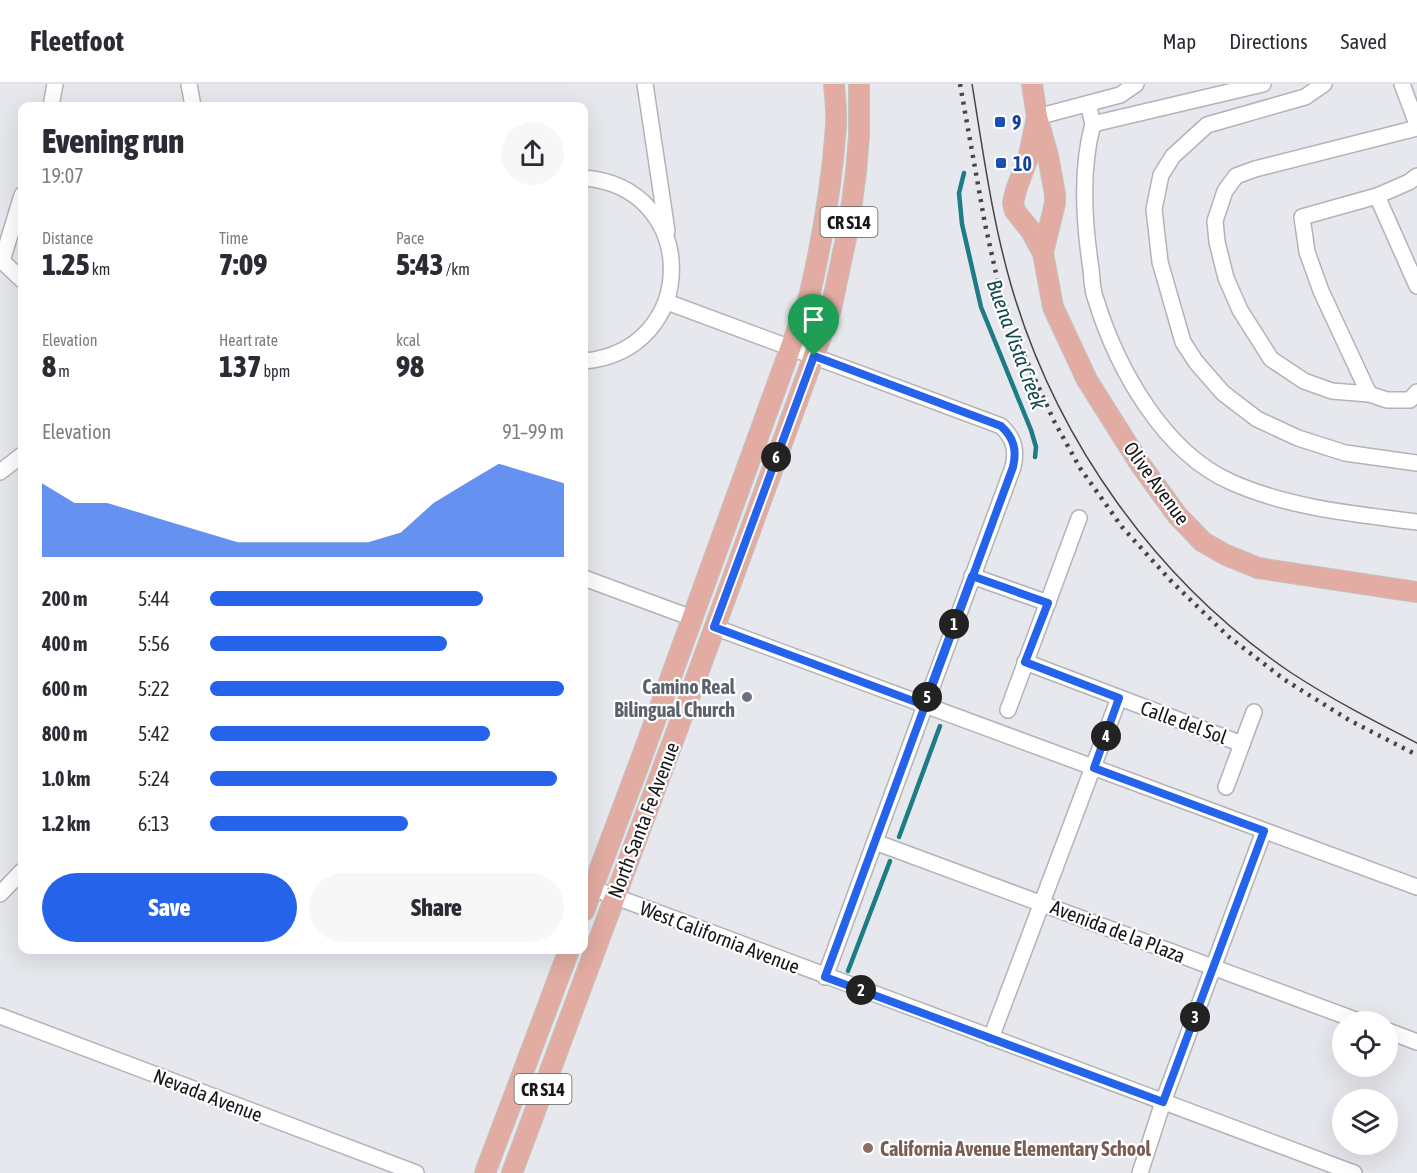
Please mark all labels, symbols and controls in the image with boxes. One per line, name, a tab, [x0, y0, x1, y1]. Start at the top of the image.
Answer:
text: Fleetfoot	[30, 25, 124, 57]
text: Map	[1162, 29, 1196, 53]
text: Directions	[1229, 29, 1308, 53]
text: Saved	[1341, 29, 1387, 53]
place label: 9	[1012, 111, 1021, 134]
marker: 9	[993, 115, 1007, 129]
text: Evening run	[42, 122, 184, 160]
button: share	[501, 122, 564, 185]
place label: 10	[1013, 152, 1032, 175]
marker: 10	[994, 156, 1008, 170]
text: 19:07	[42, 164, 84, 187]
road number: CR S14	[820, 207, 878, 237]
text: Distance	[42, 229, 93, 247]
text: Time	[219, 229, 248, 247]
text: Pace	[396, 229, 424, 247]
text: 1.25	[42, 247, 90, 281]
text: 7:09	[219, 247, 267, 281]
text: 5:43	[396, 247, 444, 281]
text: km	[90, 260, 110, 278]
text: /km	[444, 260, 470, 278]
water label: Buena Vista Creek	[982, 276, 1052, 413]
pin	[788, 294, 839, 356]
icon: arrive	[797, 303, 830, 336]
text: Elevation	[42, 331, 97, 349]
text: Heart rate	[219, 331, 278, 349]
text: kcal	[396, 331, 420, 349]
text: 8	[42, 349, 56, 383]
text: 137	[219, 349, 261, 383]
text: 98	[396, 349, 424, 383]
text: m	[56, 362, 70, 380]
text: bpm	[261, 362, 290, 380]
text: Elevation	[42, 420, 111, 443]
text: 91–99 m	[502, 420, 564, 443]
street label: Olive Avenue	[1119, 437, 1195, 529]
pin: 6	[761, 442, 791, 472]
text: 6	[772, 448, 780, 466]
text: 200 m	[42, 587, 87, 610]
text: 5:44	[138, 587, 170, 610]
pin: 1	[939, 609, 969, 639]
text: 1	[950, 615, 958, 633]
text: 400 m	[42, 632, 87, 655]
text: 5:56	[138, 632, 170, 655]
place label: Camino Real Bilingual Church	[614, 675, 736, 721]
text: 600 m	[42, 677, 87, 700]
text: 5:22	[138, 677, 170, 700]
pin: 5	[912, 682, 942, 712]
text: 5	[923, 688, 931, 706]
marker: Camino Real Bilingual Church	[740, 690, 754, 704]
street label: Calle del Sol	[1138, 696, 1231, 748]
pin: 4	[1091, 721, 1121, 751]
text: 800 m	[42, 722, 87, 745]
text: 5:42	[138, 722, 170, 745]
text: 4	[1102, 727, 1110, 745]
street label: North Santa Fe Avenue	[603, 739, 683, 901]
text: 1.0 km	[42, 767, 90, 790]
text: 5:24	[138, 767, 170, 790]
text: 1.2 km	[42, 812, 90, 835]
text: 6:13	[138, 812, 170, 835]
button: Save	[42, 873, 297, 942]
button: Share	[309, 873, 564, 942]
street label: Avenida de la Plaza	[1047, 895, 1189, 967]
street label: West California Avenue	[637, 896, 803, 978]
pin: 2	[846, 975, 876, 1005]
text: 2	[857, 981, 865, 999]
pin: 3	[1180, 1002, 1210, 1032]
text: 3	[1191, 1008, 1199, 1026]
map controls	[1332, 1011, 1398, 1155]
button: locate	[1332, 1011, 1398, 1077]
street label: Nevada Avenue	[150, 1064, 266, 1126]
road number: CR S14	[514, 1074, 572, 1104]
button: layers	[1332, 1089, 1398, 1155]
place label: California Avenue Elementary School	[880, 1137, 1152, 1160]
marker: California Avenue Elementary School	[861, 1141, 875, 1155]

